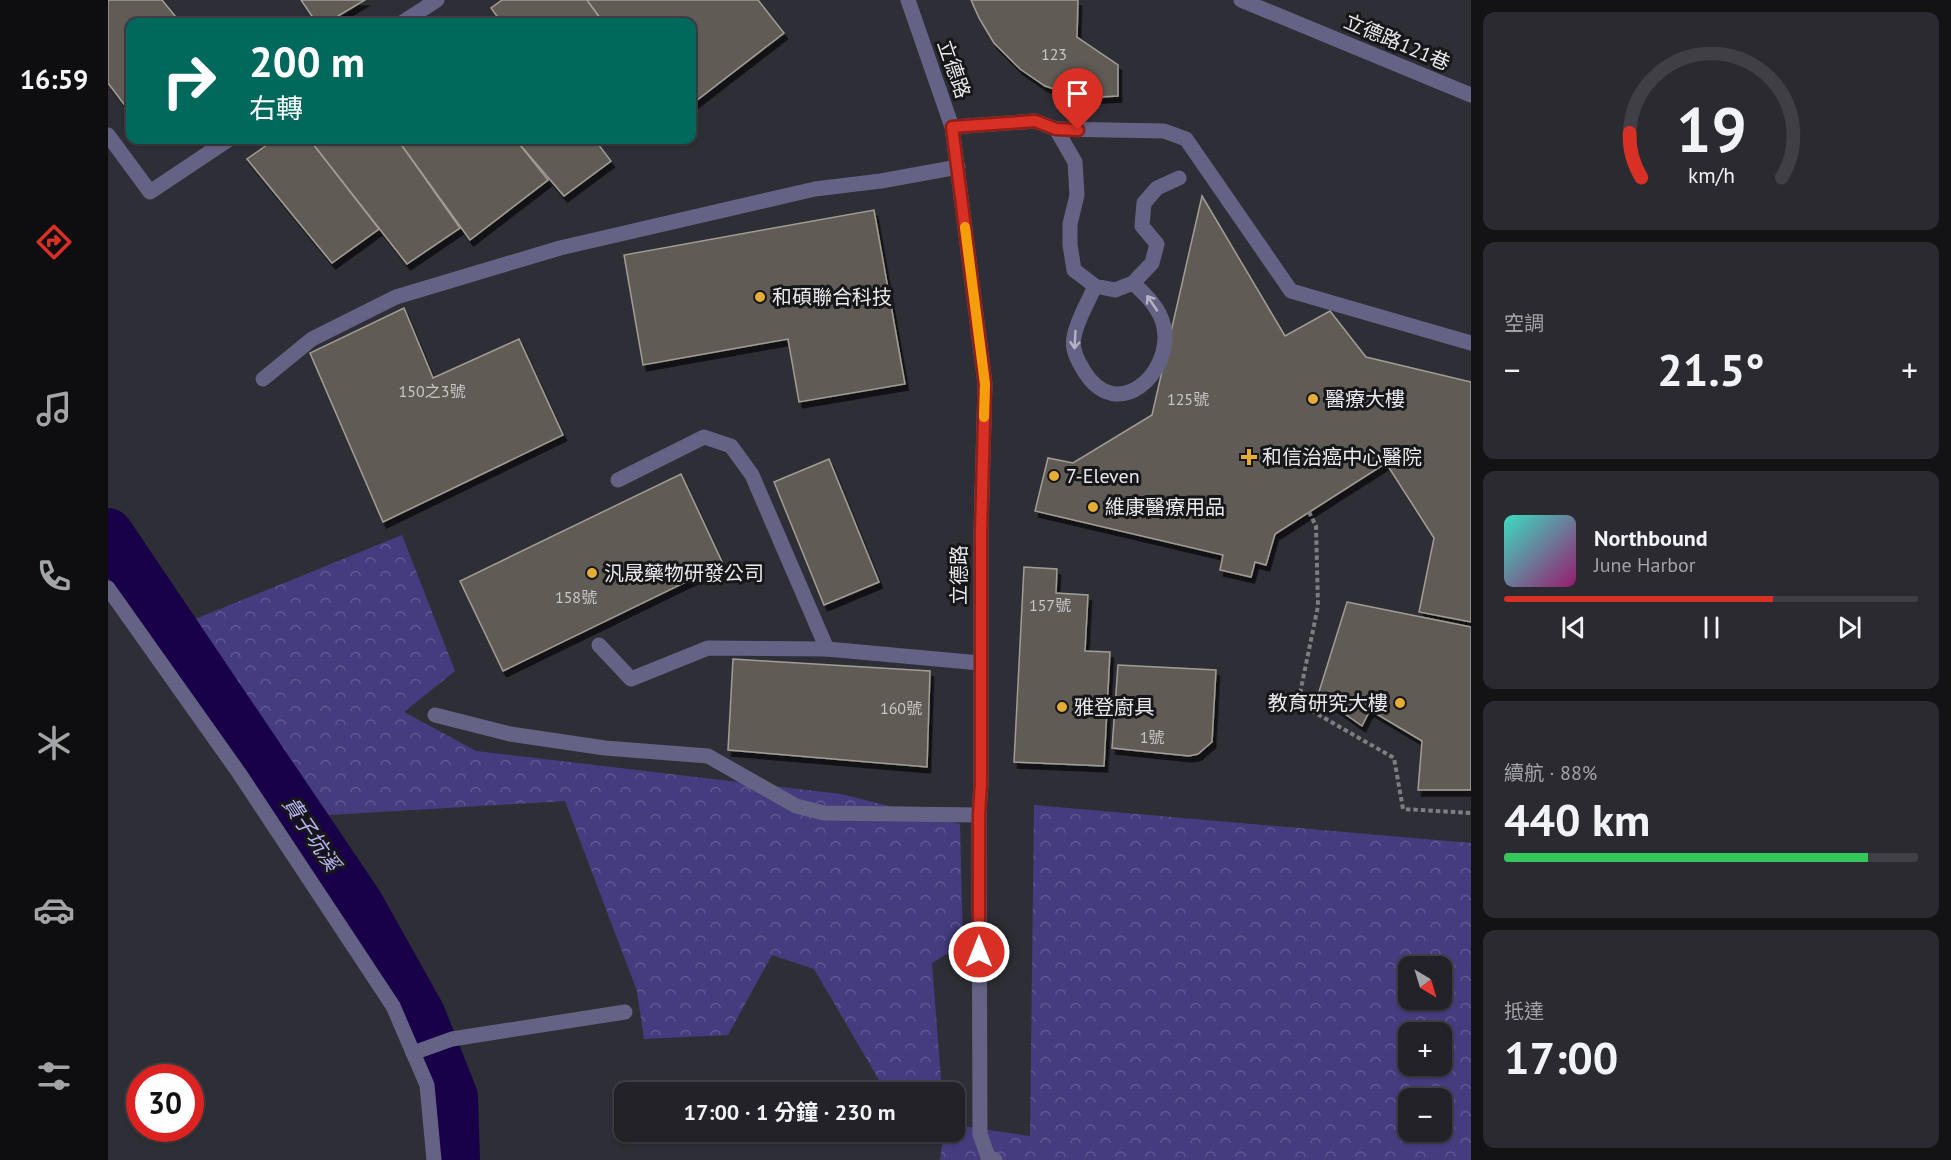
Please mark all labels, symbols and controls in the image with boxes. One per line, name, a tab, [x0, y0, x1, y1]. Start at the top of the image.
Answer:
street label: 立德路121巷	[1340, 8, 1454, 76]
text: 200 m	[249, 34, 365, 89]
street label: 立德路	[932, 36, 976, 102]
icon: right	[150, 42, 228, 120]
house number: 123	[1041, 44, 1067, 64]
text: 16:59	[20, 62, 88, 96]
pin	[1052, 68, 1103, 130]
icon: arrive	[1061, 77, 1094, 110]
text: 19	[1676, 88, 1746, 169]
text: 右轉	[249, 91, 303, 125]
text: km/h	[1687, 161, 1734, 189]
icon: directions	[33, 221, 75, 263]
place label: 和碩聯合科技	[772, 284, 892, 310]
marker: 和碩聯合科技	[753, 290, 767, 304]
one-way arrow	[1146, 296, 1158, 312]
text: 空調	[1504, 310, 1544, 336]
one-way arrow	[1070, 330, 1081, 349]
text: 21.5°	[1657, 340, 1765, 398]
text: −	[1504, 348, 1521, 391]
text: +	[1901, 348, 1918, 391]
house number: 150之3號	[399, 381, 465, 401]
place label: 醫療大樓	[1325, 386, 1405, 412]
icon: music	[33, 388, 75, 430]
house number: 125號	[1167, 389, 1209, 409]
marker: 醫療大樓	[1306, 392, 1320, 406]
place label: 和信治癌中心醫院	[1262, 444, 1422, 470]
marker: 和信治癌中心醫院	[1240, 448, 1258, 466]
place label: 7-Eleven	[1066, 463, 1140, 489]
marker: 7-Eleven	[1047, 469, 1061, 483]
place label: 維康醫療用品	[1105, 494, 1225, 520]
marker: 維康醫療用品	[1086, 500, 1100, 514]
text: Northbound	[1594, 524, 1708, 552]
street label: 立德路	[946, 545, 972, 605]
text: June Harbor	[1594, 552, 1696, 578]
icon: phone	[33, 555, 75, 597]
place label: 汎晟藥物研發公司	[604, 560, 764, 586]
marker: 汎晟藥物研發公司	[585, 566, 599, 580]
house number: 158號	[555, 587, 597, 607]
house number: 157號	[1029, 595, 1071, 615]
icon: previous	[1557, 611, 1590, 644]
icon: pause	[1695, 611, 1728, 644]
icon: next	[1833, 611, 1866, 644]
place label: 教育研究大樓	[1268, 690, 1388, 716]
place label: 雅登廚具	[1074, 694, 1154, 720]
marker: 教育研究大樓	[1393, 696, 1407, 710]
house number: 160號	[880, 698, 922, 718]
marker: 雅登廚具	[1055, 700, 1069, 714]
icon: climate	[33, 722, 75, 764]
house number: 1號	[1140, 727, 1164, 747]
text: 續航 · 88%	[1504, 760, 1597, 786]
text: 440 km	[1504, 790, 1650, 848]
water label: 貴子坑溪	[277, 791, 348, 879]
icon: car	[33, 889, 75, 931]
position arrow	[947, 920, 1011, 984]
north arrow	[1398, 956, 1452, 1010]
map controls	[1398, 956, 1452, 1142]
text: 抵達	[1504, 998, 1544, 1024]
button: +	[1398, 1022, 1452, 1076]
text: 17:00	[1504, 1028, 1618, 1086]
icon: filters	[33, 1055, 75, 1097]
speed limit sign: 30	[126, 1064, 204, 1142]
button: −	[1398, 1088, 1452, 1142]
text: 17:00 · 1 分鐘 · 230 m	[684, 1098, 895, 1126]

